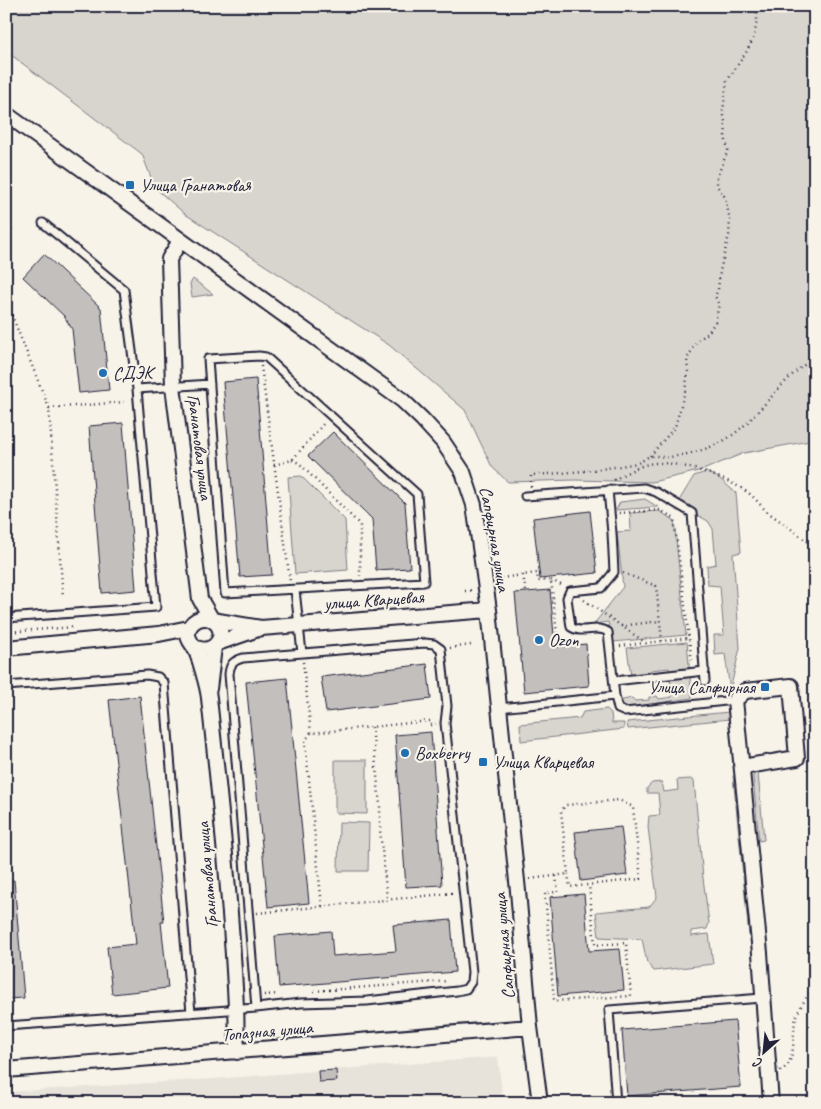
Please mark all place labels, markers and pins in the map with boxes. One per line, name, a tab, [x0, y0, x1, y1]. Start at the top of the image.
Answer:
place label: Улица Гранатовая	[140, 174, 252, 196]
marker: Улица Гранатовая	[124, 179, 136, 191]
place label: СДЭК	[113, 362, 156, 384]
marker: СДЭК	[97, 367, 109, 379]
place label: Ozon	[549, 629, 579, 651]
marker: Ozon	[533, 634, 545, 646]
place label: Улица Сапфирная	[648, 676, 757, 698]
marker: Улица Сапфирная	[759, 681, 771, 693]
place label: Boxberry	[415, 742, 472, 764]
marker: Boxberry	[399, 747, 411, 759]
place label: Улица Кварцевая	[493, 751, 595, 773]
marker: Улица Кварцевая	[477, 756, 489, 768]

